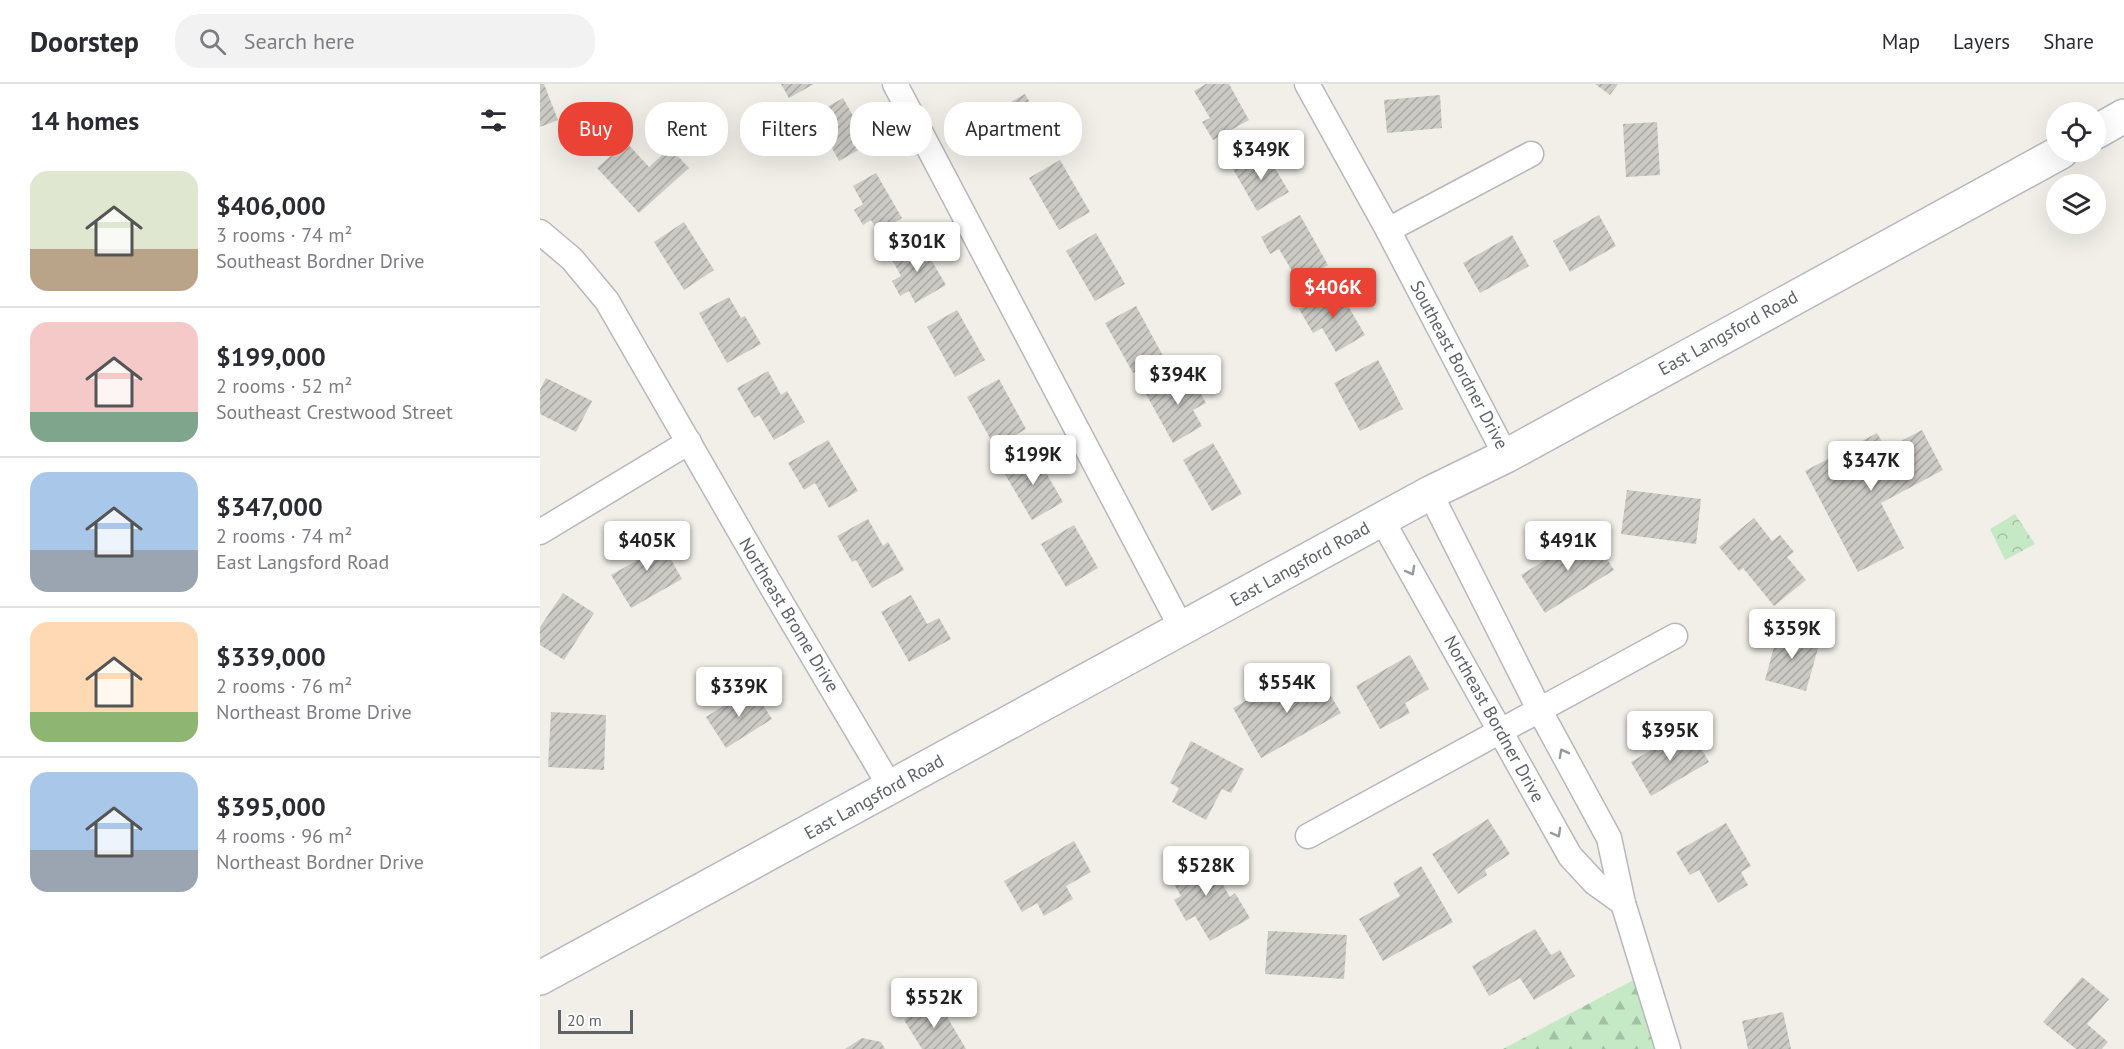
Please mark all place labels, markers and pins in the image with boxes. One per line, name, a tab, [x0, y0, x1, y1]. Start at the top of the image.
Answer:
pin: $349K	[1219, 130, 1303, 181]
pin: $301K	[875, 222, 959, 273]
pin: $406K	[1291, 268, 1375, 319]
pin: $394K	[1136, 355, 1220, 406]
pin: $199K	[991, 435, 1075, 486]
pin: $347K	[1829, 441, 1913, 492]
pin: $405K	[605, 521, 689, 572]
pin: $491K	[1526, 521, 1610, 572]
pin: $359K	[1750, 609, 1834, 660]
pin: $554K	[1245, 663, 1329, 714]
pin: $339K	[697, 667, 781, 718]
pin: $395K	[1628, 711, 1712, 762]
pin: $528K	[1164, 846, 1248, 897]
pin: $552K	[892, 978, 976, 1029]

